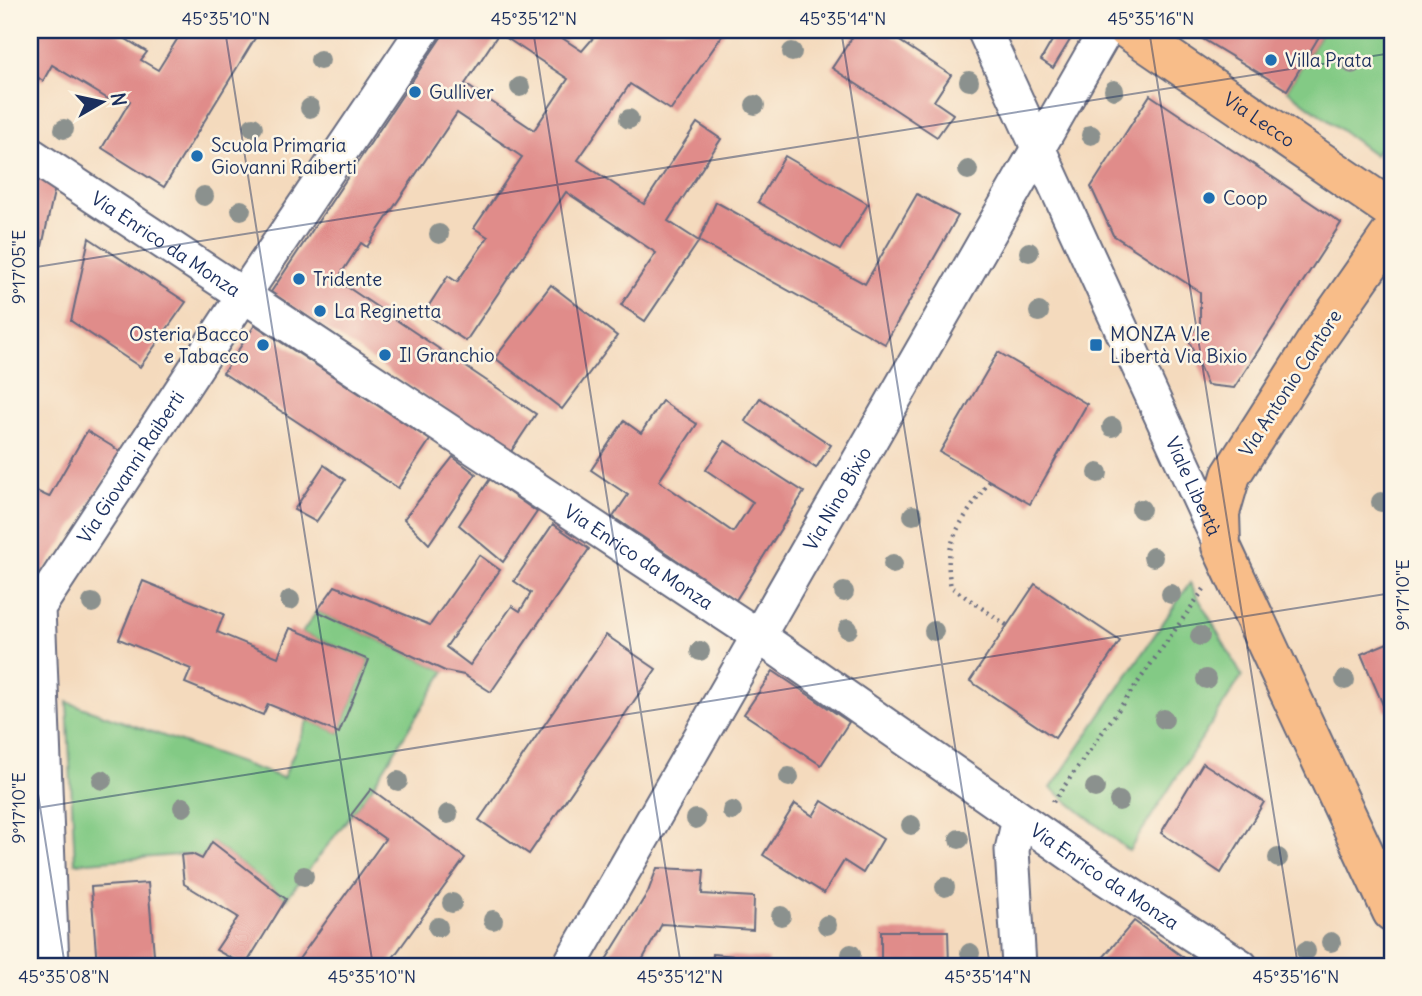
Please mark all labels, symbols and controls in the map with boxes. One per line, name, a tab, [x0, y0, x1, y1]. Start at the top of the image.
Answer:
text: 45°35'10"N	[182, 7, 270, 30]
text: 45°35'12"N	[491, 7, 577, 30]
text: 45°35'14"N	[800, 7, 886, 30]
text: 45°35'16"N	[1108, 7, 1194, 30]
place label: Villa Prata	[1285, 48, 1372, 72]
marker: Villa Prata	[1263, 52, 1279, 68]
north arrow	[66, 66, 136, 136]
place label: Gulliver	[429, 80, 494, 104]
marker: Gulliver	[407, 84, 423, 100]
street label: Via Lecco	[1219, 87, 1300, 152]
text: N	[106, 91, 132, 108]
place label: Scuola Primaria Giovanni Raiberti	[211, 133, 357, 179]
marker: Scuola Primaria Giovanni Raiberti	[189, 148, 205, 164]
street label: Via Enrico da Monza	[87, 186, 245, 302]
place label: Coop	[1223, 186, 1268, 210]
marker: Coop	[1201, 190, 1217, 206]
text: 9°17'05"E	[7, 230, 30, 304]
place label: Tridente	[313, 267, 382, 291]
marker: Tridente	[291, 271, 307, 287]
place label: La Reginetta	[334, 299, 441, 323]
marker: La Reginetta	[312, 303, 328, 319]
street label: Via Antonio Cantore	[1233, 305, 1347, 461]
place label: Osteria Bacco e Tabacco	[129, 322, 249, 368]
place label: MONZA V.le Libertà Via Bixio	[1110, 322, 1247, 368]
marker: Osteria Bacco e Tabacco	[255, 337, 271, 353]
marker: MONZA V.le Libertà Via Bixio	[1088, 337, 1104, 353]
place label: Il Granchio	[399, 343, 495, 367]
marker: Il Granchio	[377, 347, 393, 363]
street label: Via Giovanni Raiberti	[72, 386, 189, 548]
street label: Viale Libertà	[1160, 433, 1227, 540]
street label: Via Nino Bixio	[798, 442, 877, 555]
street label: Via Enrico da Monza	[560, 499, 718, 615]
text: 9°17'10"E	[1391, 559, 1414, 631]
text: 9°17'10"E	[7, 772, 30, 844]
street label: Via Enrico da Monza	[1026, 818, 1184, 935]
text: 45°35'08"N	[18, 965, 110, 988]
text: 45°35'10"N	[328, 965, 416, 988]
text: 45°35'12"N	[637, 965, 723, 988]
text: 45°35'14"N	[945, 965, 1031, 988]
text: 45°35'16"N	[1253, 965, 1339, 988]

